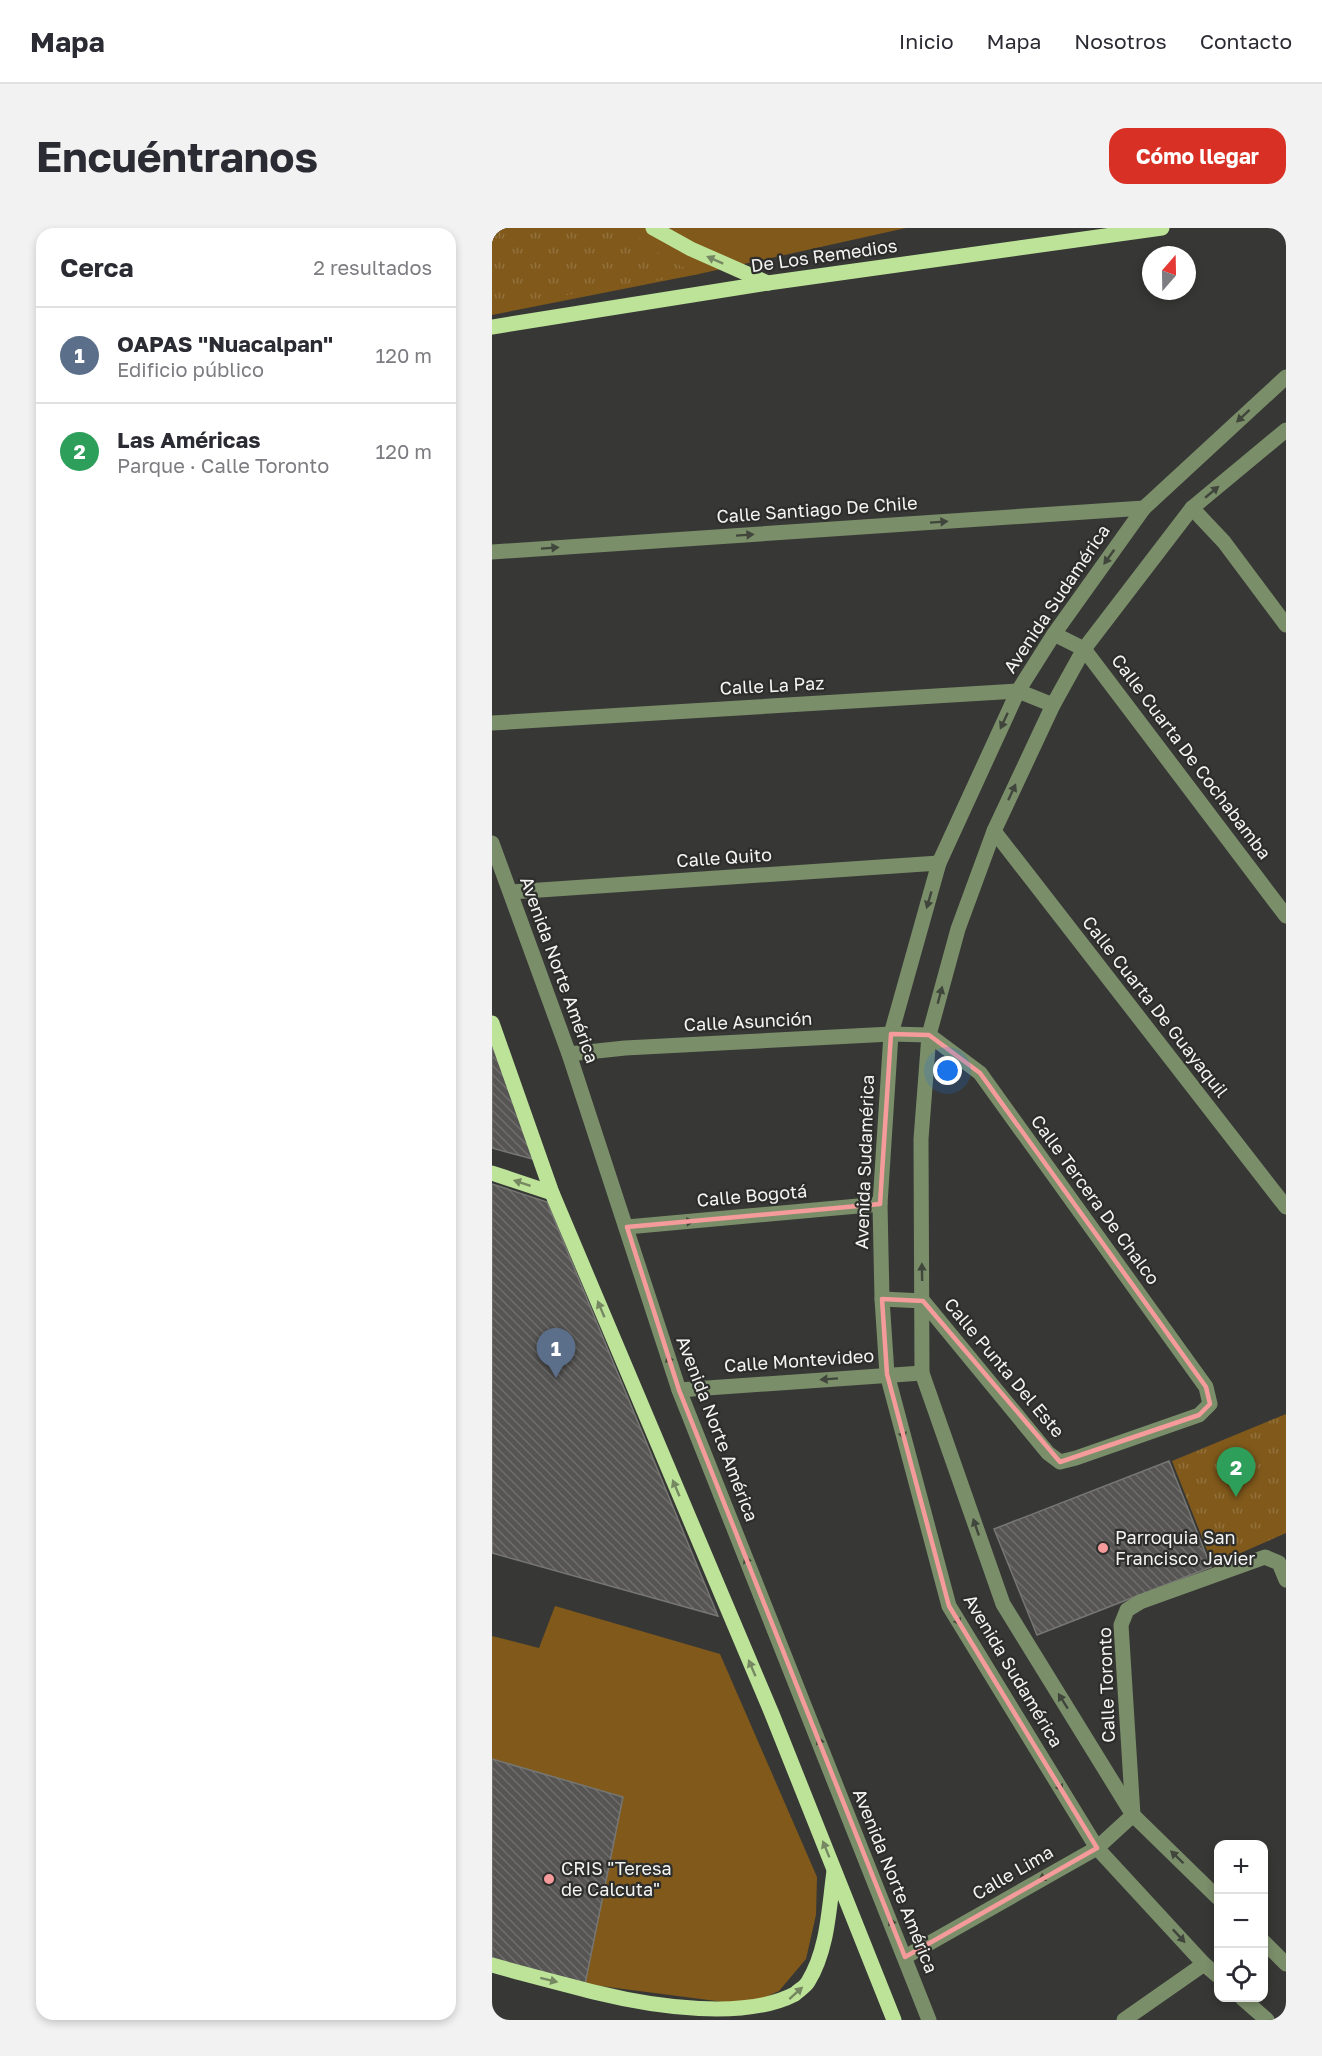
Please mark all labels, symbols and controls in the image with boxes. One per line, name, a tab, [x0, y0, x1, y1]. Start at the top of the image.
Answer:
text: Mapa	[30, 25, 105, 58]
text: Inicio	[899, 28, 954, 54]
text: Mapa	[987, 28, 1041, 54]
text: Nosotros	[1074, 28, 1167, 54]
text: Contacto	[1200, 28, 1292, 54]
button: Cómo llegar	[1109, 128, 1286, 184]
text: Encuéntranos	[36, 131, 318, 181]
street label: De Los Remedios	[749, 234, 898, 276]
north arrow	[1142, 246, 1196, 300]
text: Cerca	[60, 252, 134, 283]
text: 2 resultados	[313, 255, 432, 279]
one-way arrow	[706, 255, 724, 264]
text: OAPAS "Nuacalpan"	[117, 330, 333, 357]
text: 1	[74, 343, 85, 367]
text: 120 m	[376, 343, 432, 367]
text: Edificio público	[117, 357, 264, 381]
one-way arrow	[1236, 409, 1251, 422]
text: Las Américas	[117, 426, 261, 453]
text: 2	[73, 439, 86, 463]
text: 120 m	[376, 439, 432, 463]
text: Parque · Calle Toronto	[117, 453, 329, 477]
one-way arrow	[1204, 485, 1220, 498]
street label: Calle Santiago De Chile	[716, 491, 918, 527]
one-way arrow	[930, 517, 949, 526]
street label: Avenida Sudamérica	[998, 520, 1114, 677]
one-way arrow	[735, 530, 754, 540]
one-way arrow	[541, 543, 560, 553]
one-way arrow	[1103, 548, 1115, 564]
street label: Calle Cuarta De Cochabamba	[1107, 649, 1276, 863]
street label: Calle La Paz	[719, 671, 825, 699]
one-way arrow	[1000, 712, 1009, 729]
one-way arrow	[1007, 782, 1017, 800]
street label: Calle Quito	[675, 843, 772, 871]
street label: Avenida Norte América	[516, 873, 604, 1066]
one-way arrow	[924, 891, 933, 909]
street label: Calle Cuarta De Guayaquil	[1078, 911, 1234, 1102]
one-way arrow	[936, 986, 945, 1004]
street label: Calle Asunción	[683, 1007, 813, 1035]
your location	[933, 1056, 962, 1085]
street label: Avenida Sudamérica	[850, 1074, 878, 1250]
street label: Calle Tercera De Chalco	[1027, 1110, 1165, 1289]
one-way arrow	[513, 1177, 531, 1187]
street label: Calle Bogotá	[696, 1179, 808, 1211]
one-way arrow	[676, 1217, 695, 1227]
one-way arrow	[917, 1263, 927, 1282]
street label: Calle Punta Del Este	[940, 1293, 1070, 1442]
one-way arrow	[596, 1300, 605, 1317]
pin: 1	[536, 1328, 576, 1378]
street label: Avenida Norte América	[672, 1333, 764, 1525]
street label: Calle Montevideo	[723, 1344, 875, 1376]
one-way arrow	[665, 1354, 674, 1372]
one-way arrow	[819, 1374, 838, 1384]
one-way arrow	[898, 1422, 907, 1440]
pin: 2	[1216, 1448, 1256, 1497]
one-way arrow	[672, 1480, 681, 1497]
one-way arrow	[971, 1518, 981, 1536]
place label: Parroquia San Francisco Javier	[1115, 1526, 1255, 1569]
marker: Parroquia San Francisco Javier	[1096, 1541, 1110, 1555]
one-way arrow	[743, 1555, 752, 1573]
street label: Avenida Sudamérica	[959, 1590, 1068, 1751]
one-way arrow	[951, 1610, 962, 1626]
street label: Calle Toronto	[1093, 1627, 1119, 1743]
one-way arrow	[747, 1659, 756, 1677]
one-way arrow	[1057, 1693, 1068, 1709]
one-way arrow	[815, 1736, 825, 1754]
one-way arrow	[1053, 1776, 1064, 1792]
street label: Avenida Norte América	[849, 1785, 943, 1976]
one-way arrow	[821, 1839, 831, 1857]
street label: Calle Lima	[968, 1840, 1057, 1904]
map controls	[1214, 1840, 1268, 2002]
button: +	[1214, 1840, 1268, 1894]
one-way arrow	[1170, 1851, 1184, 1865]
place label: CRIS "Teresa de Calcuta"	[561, 1857, 672, 1900]
one-way arrow	[1038, 1871, 1054, 1882]
marker: CRIS "Teresa de Calcuta"	[542, 1872, 556, 1886]
button: −	[1214, 1894, 1268, 1948]
one-way arrow	[888, 1917, 898, 1935]
one-way arrow	[1172, 1928, 1185, 1943]
button: locate	[1214, 1948, 1268, 2002]
one-way arrow	[540, 1976, 558, 1985]
one-way arrow	[789, 1986, 804, 2000]

